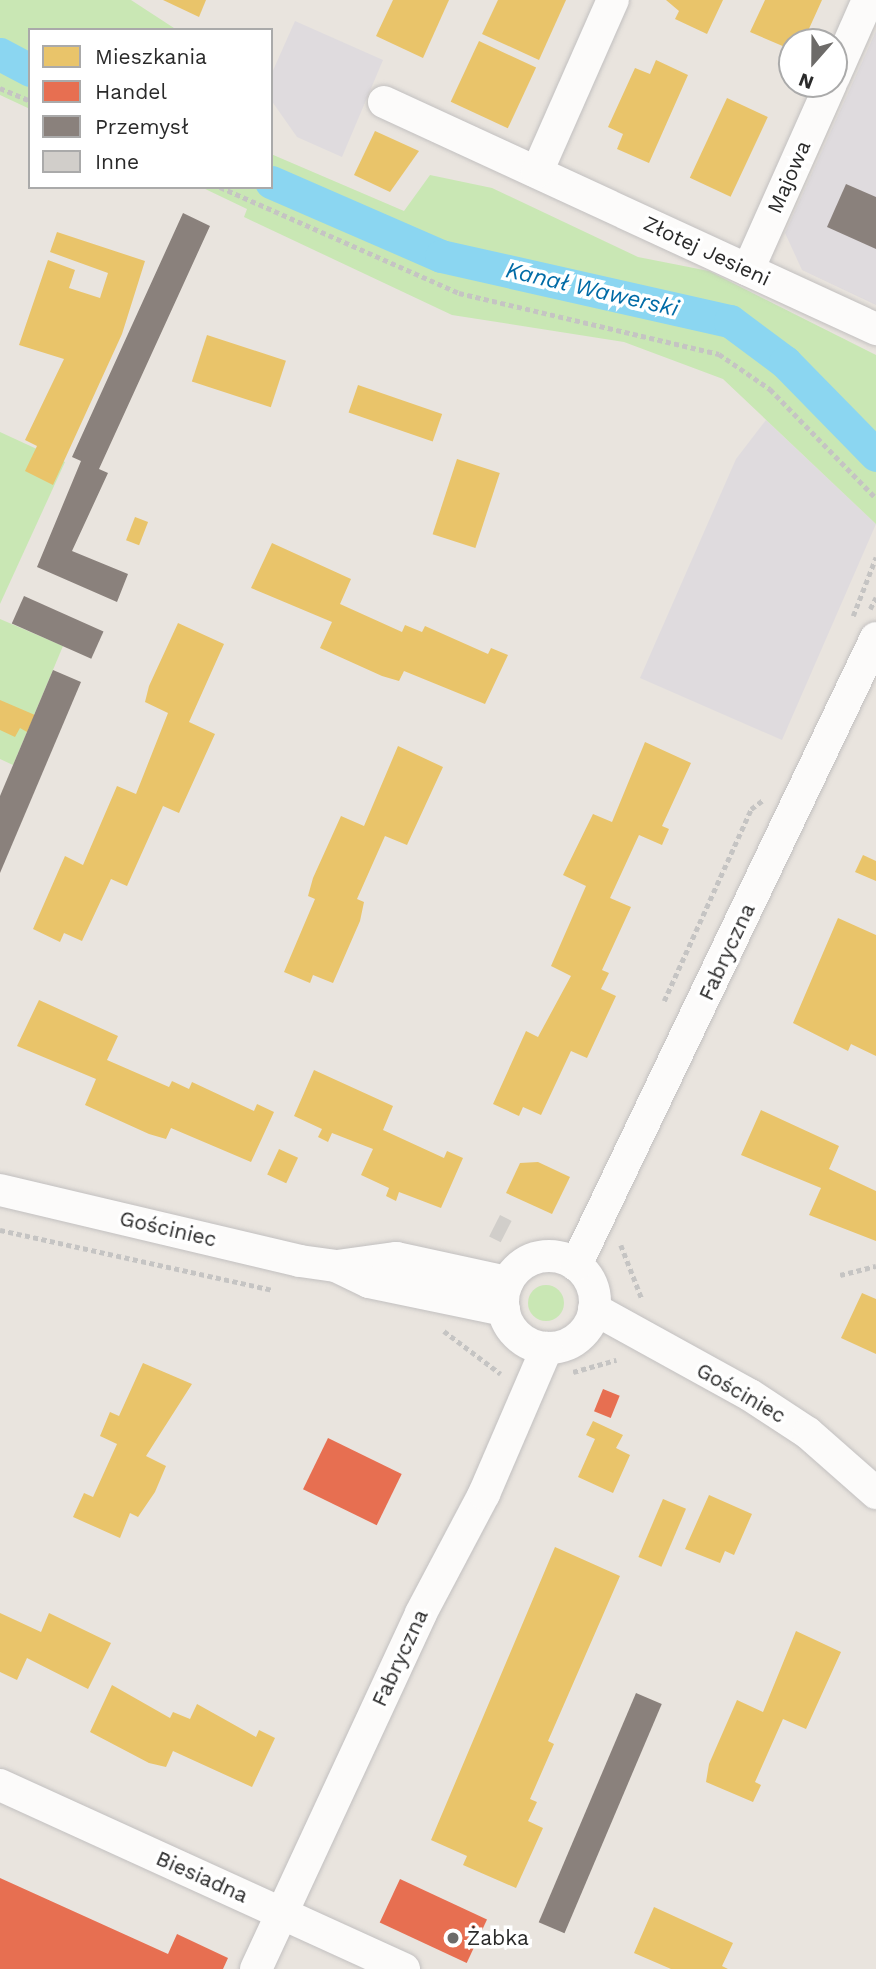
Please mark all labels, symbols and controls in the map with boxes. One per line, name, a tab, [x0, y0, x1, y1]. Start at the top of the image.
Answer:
legend	[28, 28, 273, 189]
north arrow	[778, 28, 848, 98]
text: Mieszkania	[95, 44, 207, 69]
text: N	[795, 68, 817, 94]
text: Handel	[95, 79, 167, 104]
text: Przemysł	[95, 114, 189, 139]
street label: Majowa	[762, 137, 816, 217]
text: Inne	[95, 149, 139, 174]
street label: Złotej Jesieni	[639, 211, 775, 291]
water label: Kanał Wawerski	[503, 257, 681, 323]
street label: Fabryczna	[694, 900, 760, 1004]
street label: Gościniec	[117, 1206, 219, 1252]
street label: Gościniec	[692, 1357, 790, 1429]
street label: Fabryczna	[367, 1606, 433, 1710]
street label: Biesiadna	[152, 1846, 252, 1908]
place label: Żabka	[467, 1925, 529, 1951]
marker: Żabka	[445, 1930, 461, 1946]

